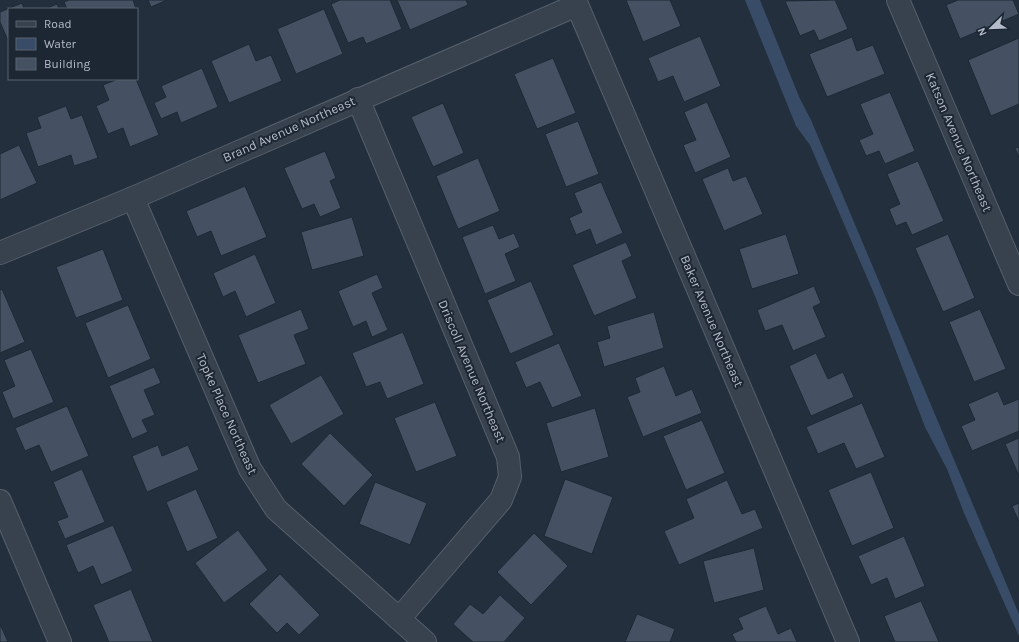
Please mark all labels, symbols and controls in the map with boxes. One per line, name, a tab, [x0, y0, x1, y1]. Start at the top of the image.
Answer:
legend	[8, 8, 138, 80]
north arrow	[971, 8, 1011, 48]
text: Road	[44, 17, 72, 31]
text: N	[975, 26, 990, 38]
text: Water	[44, 37, 77, 51]
text: Building	[44, 57, 91, 71]
street label: Katson Avenue Northeast	[923, 70, 995, 214]
street label: Brand Avenue Northeast	[220, 93, 358, 165]
street label: Baker Avenue Northeast	[677, 253, 747, 389]
street label: Driscoll Avenue Northeast	[435, 298, 509, 444]
street label: Topke Place Northeast	[194, 351, 260, 477]

